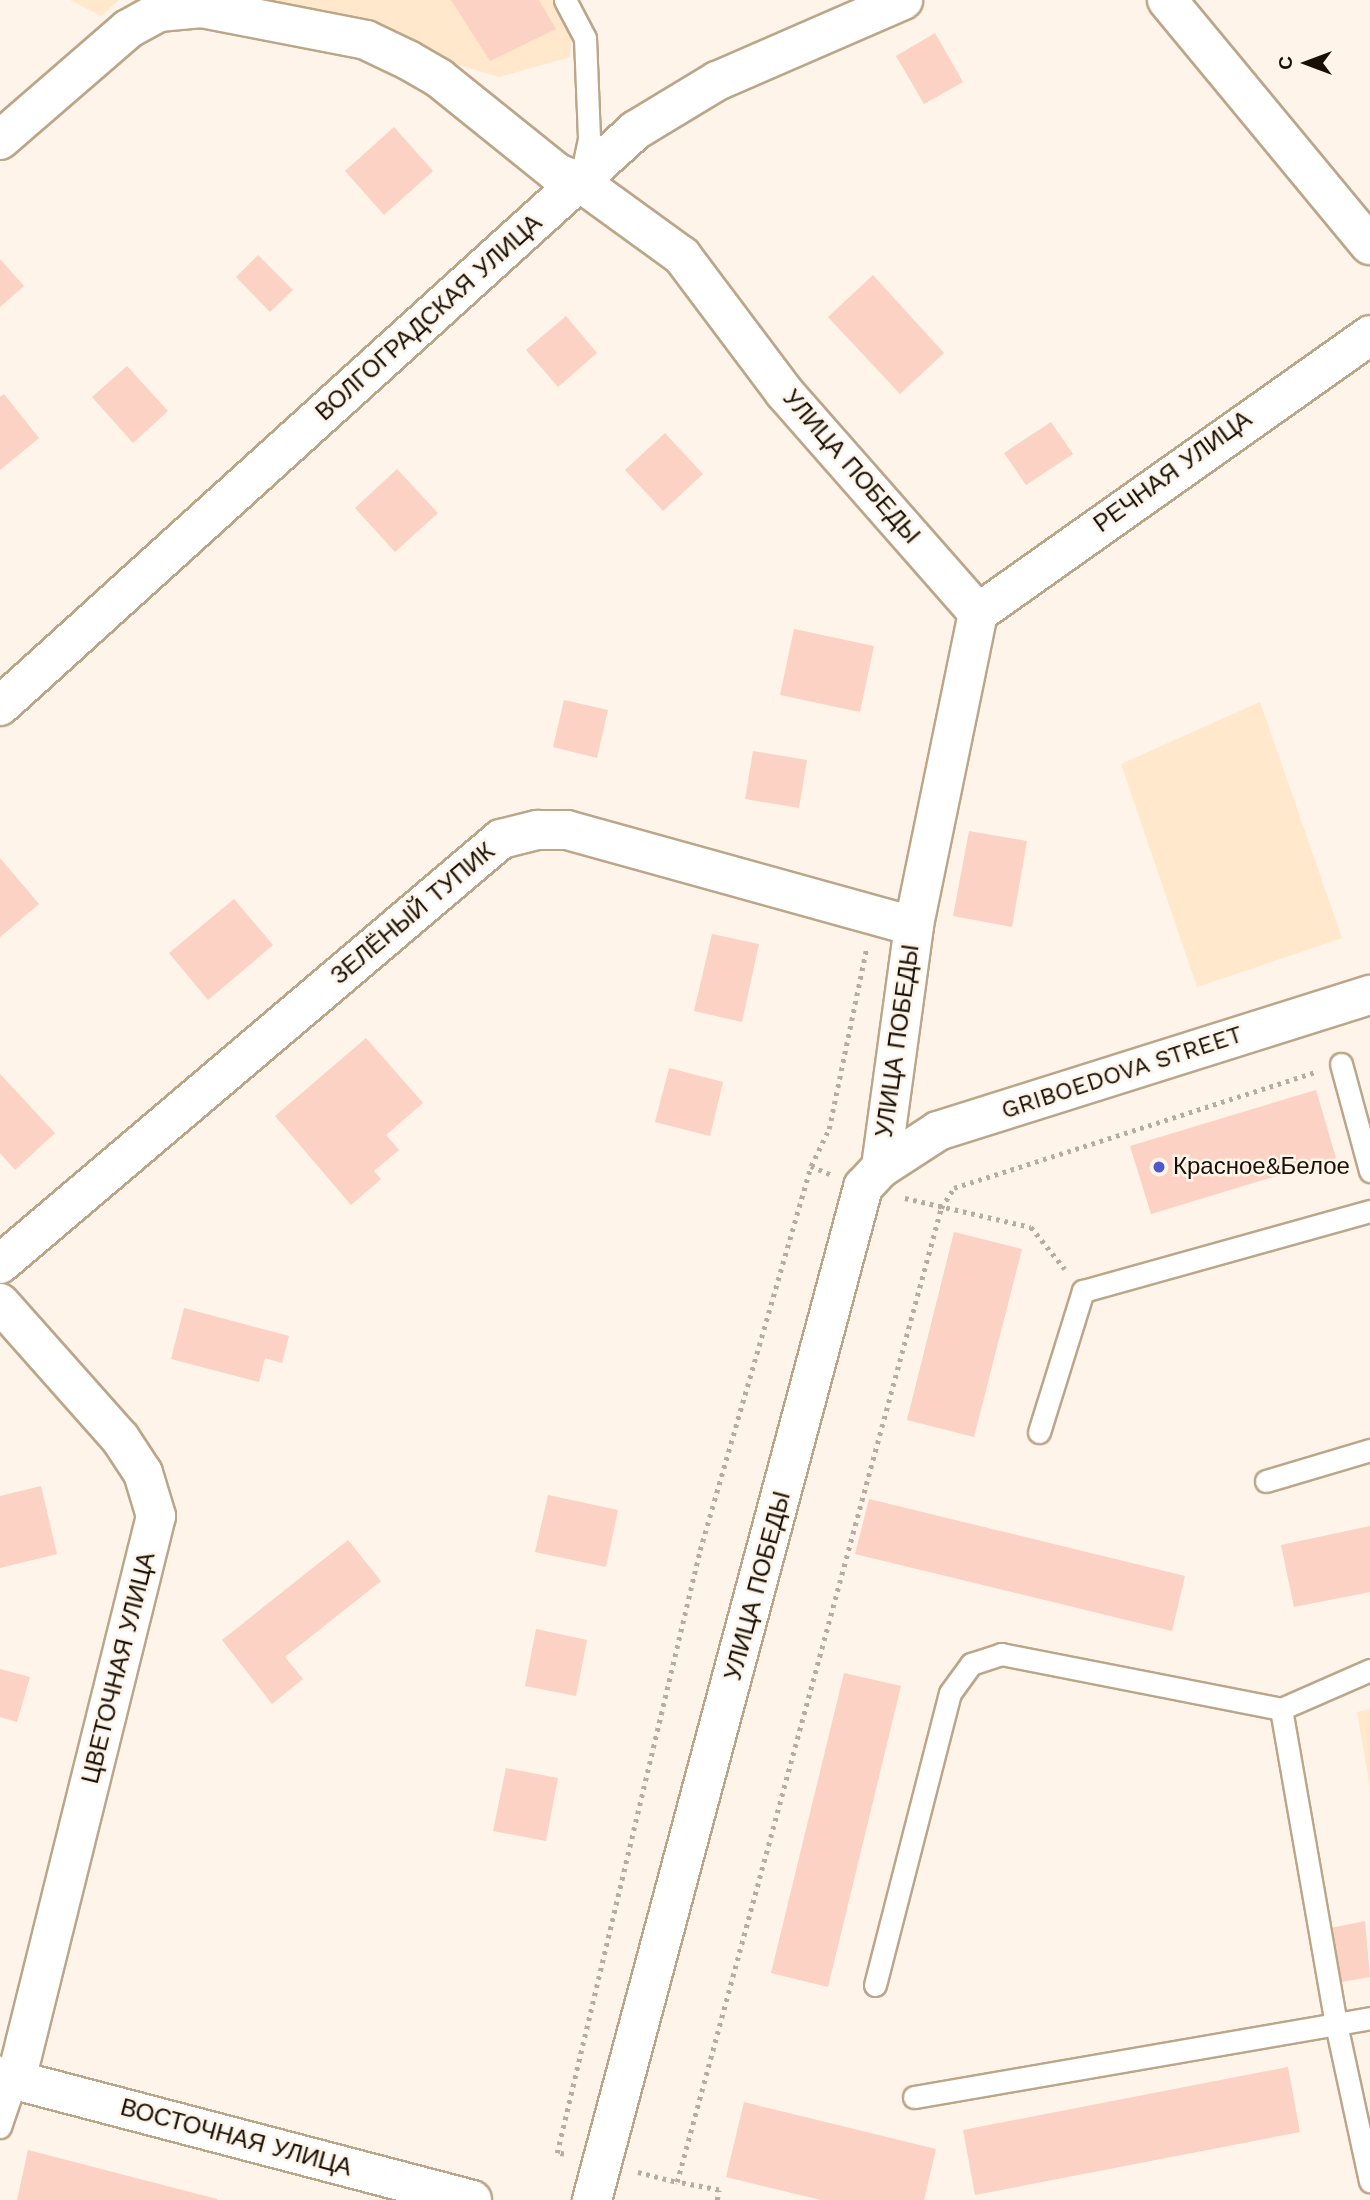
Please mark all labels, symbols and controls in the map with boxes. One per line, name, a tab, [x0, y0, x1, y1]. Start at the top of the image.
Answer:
north arrow	[1272, 28, 1342, 98]
text: С	[1274, 56, 1297, 70]
street label: ВОЛГОГРАДСКАЯ УЛИЦА	[310, 209, 548, 427]
street label: УЛИЦА ПОБЕДЫ	[776, 384, 926, 550]
street label: РЕЧНАЯ УЛИЦА	[1088, 405, 1258, 539]
street label: ЗЕЛЁНЫЙ ТУПИК	[325, 837, 501, 991]
street label: УЛИЦА ПОБЕДЫ	[870, 943, 926, 1139]
street label: GRIBOEDOVA STREET	[997, 1020, 1247, 1126]
place label: Красное&Белое	[1173, 1153, 1350, 1181]
marker: Красное&Белое	[1151, 1159, 1167, 1175]
street label: УЛИЦА ПОБЕДЫ	[719, 1488, 797, 1684]
street label: ЦВЕТОЧНАЯ УЛИЦА	[76, 1549, 162, 1787]
street label: ВОСТОЧНАЯ УЛИЦА	[117, 2093, 355, 2183]

